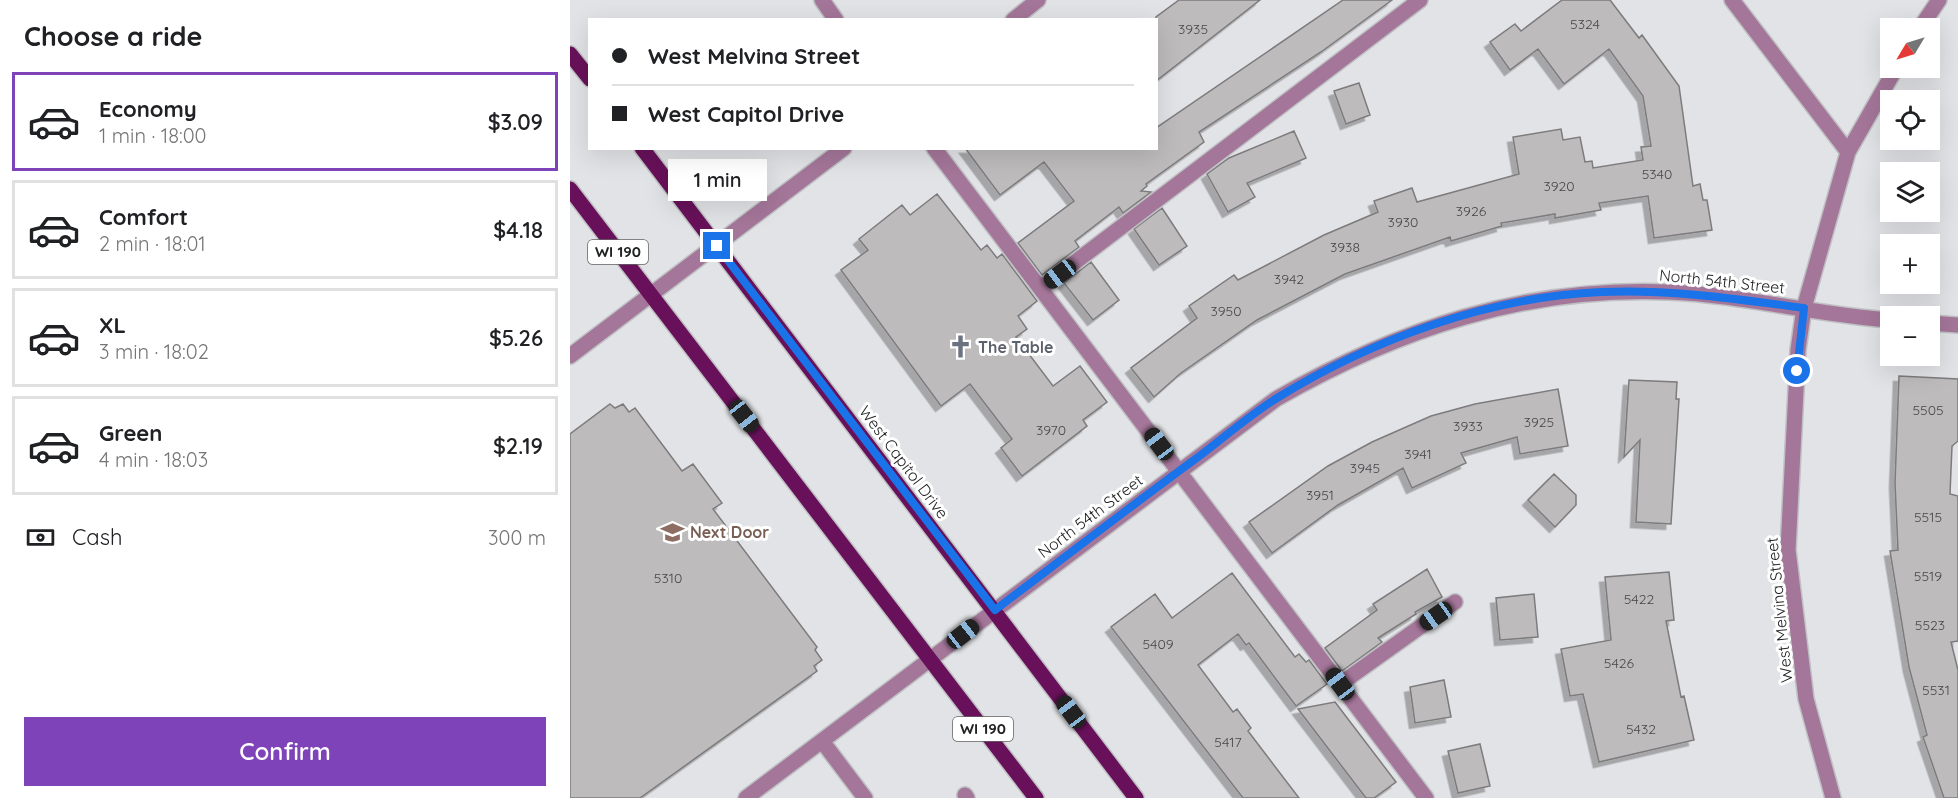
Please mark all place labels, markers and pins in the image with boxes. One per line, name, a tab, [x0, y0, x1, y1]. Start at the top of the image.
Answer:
church icon: The Table	[947, 334, 973, 360]
place label: The Table	[978, 337, 1053, 357]
school or university icon: Next Door	[659, 519, 685, 545]
place label: Next Door	[690, 522, 769, 542]

